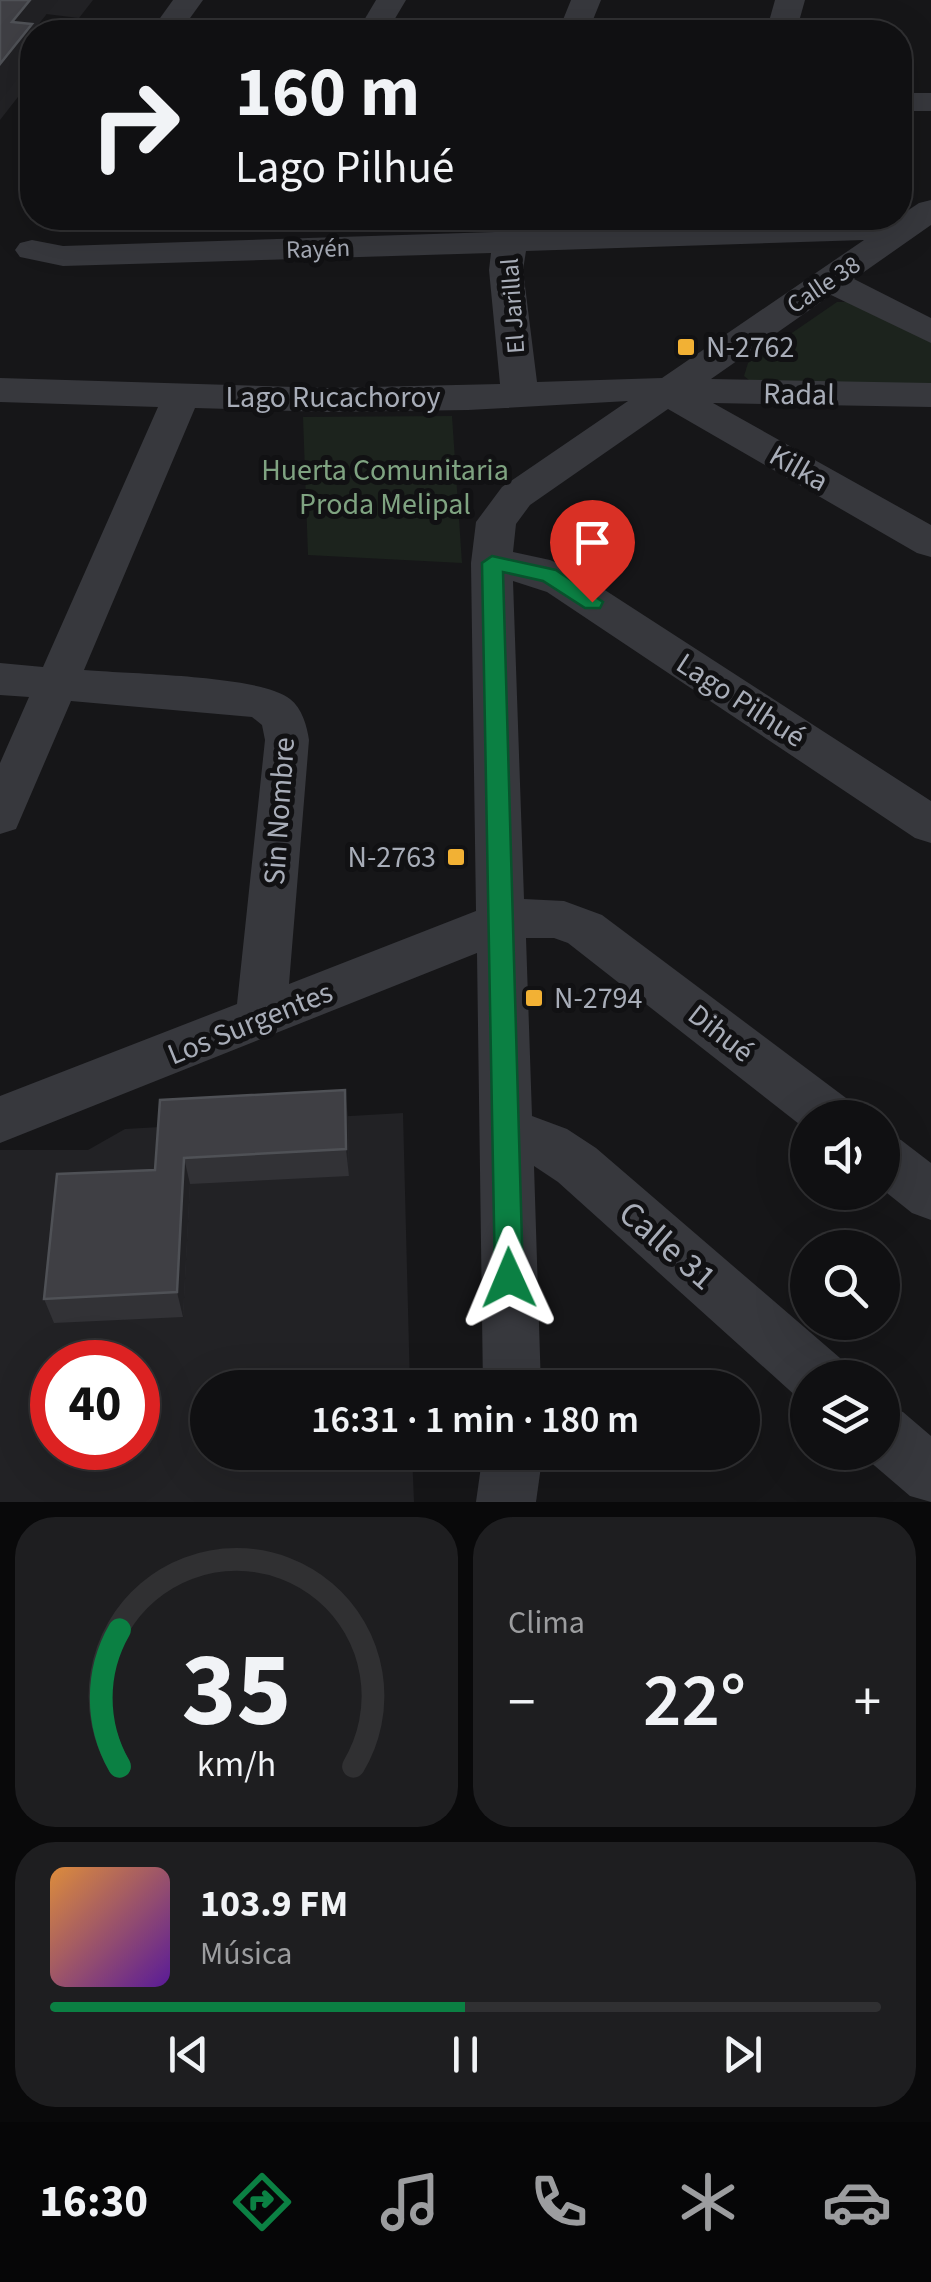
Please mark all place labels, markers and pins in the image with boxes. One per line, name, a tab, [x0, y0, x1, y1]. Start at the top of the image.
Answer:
place label: N-2762	[706, 326, 794, 369]
marker: N-2762	[675, 336, 697, 358]
pin	[550, 500, 635, 603]
place label: N-2763	[348, 836, 436, 879]
marker: N-2763	[445, 846, 467, 868]
place label: N-2794	[554, 977, 642, 1020]
marker: N-2794	[523, 987, 545, 1009]

